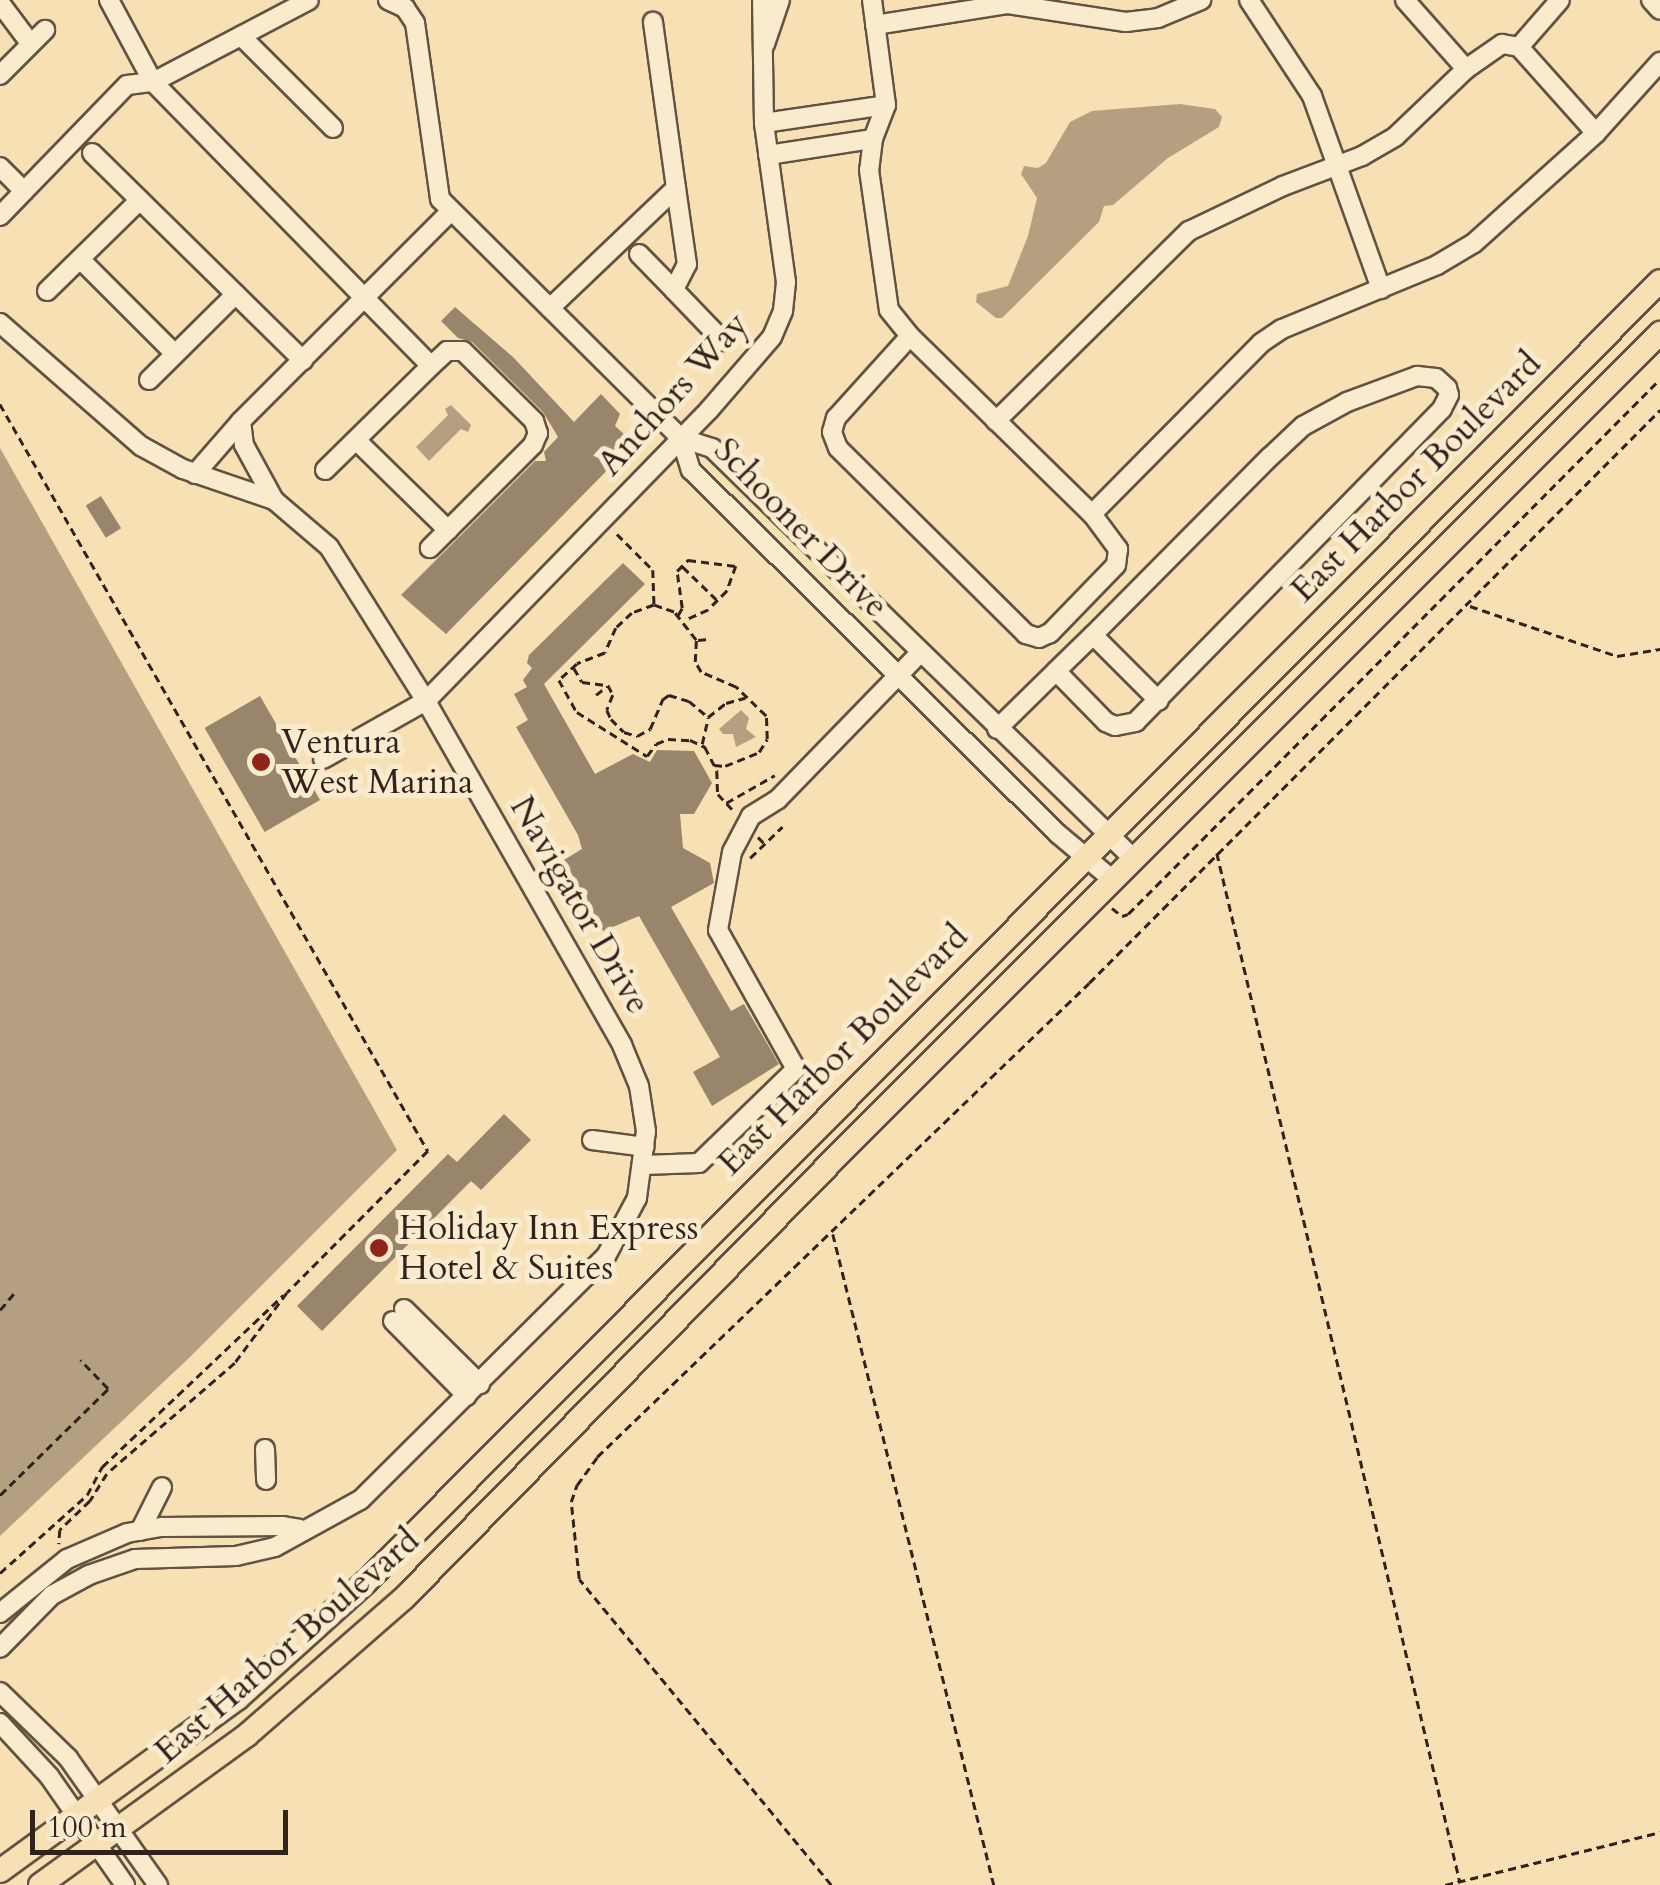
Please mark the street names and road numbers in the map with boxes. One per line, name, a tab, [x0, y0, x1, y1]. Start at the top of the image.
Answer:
street label: Anchors Way	[589, 304, 757, 484]
street label: East Harbor Boulevard	[1282, 343, 1550, 611]
street label: Schooner Drive	[705, 430, 897, 626]
street label: Navigator Drive	[501, 789, 659, 1021]
street label: East Harbor Boulevard	[709, 916, 977, 1184]
street label: East Harbor Boulevard	[146, 1520, 428, 1772]

